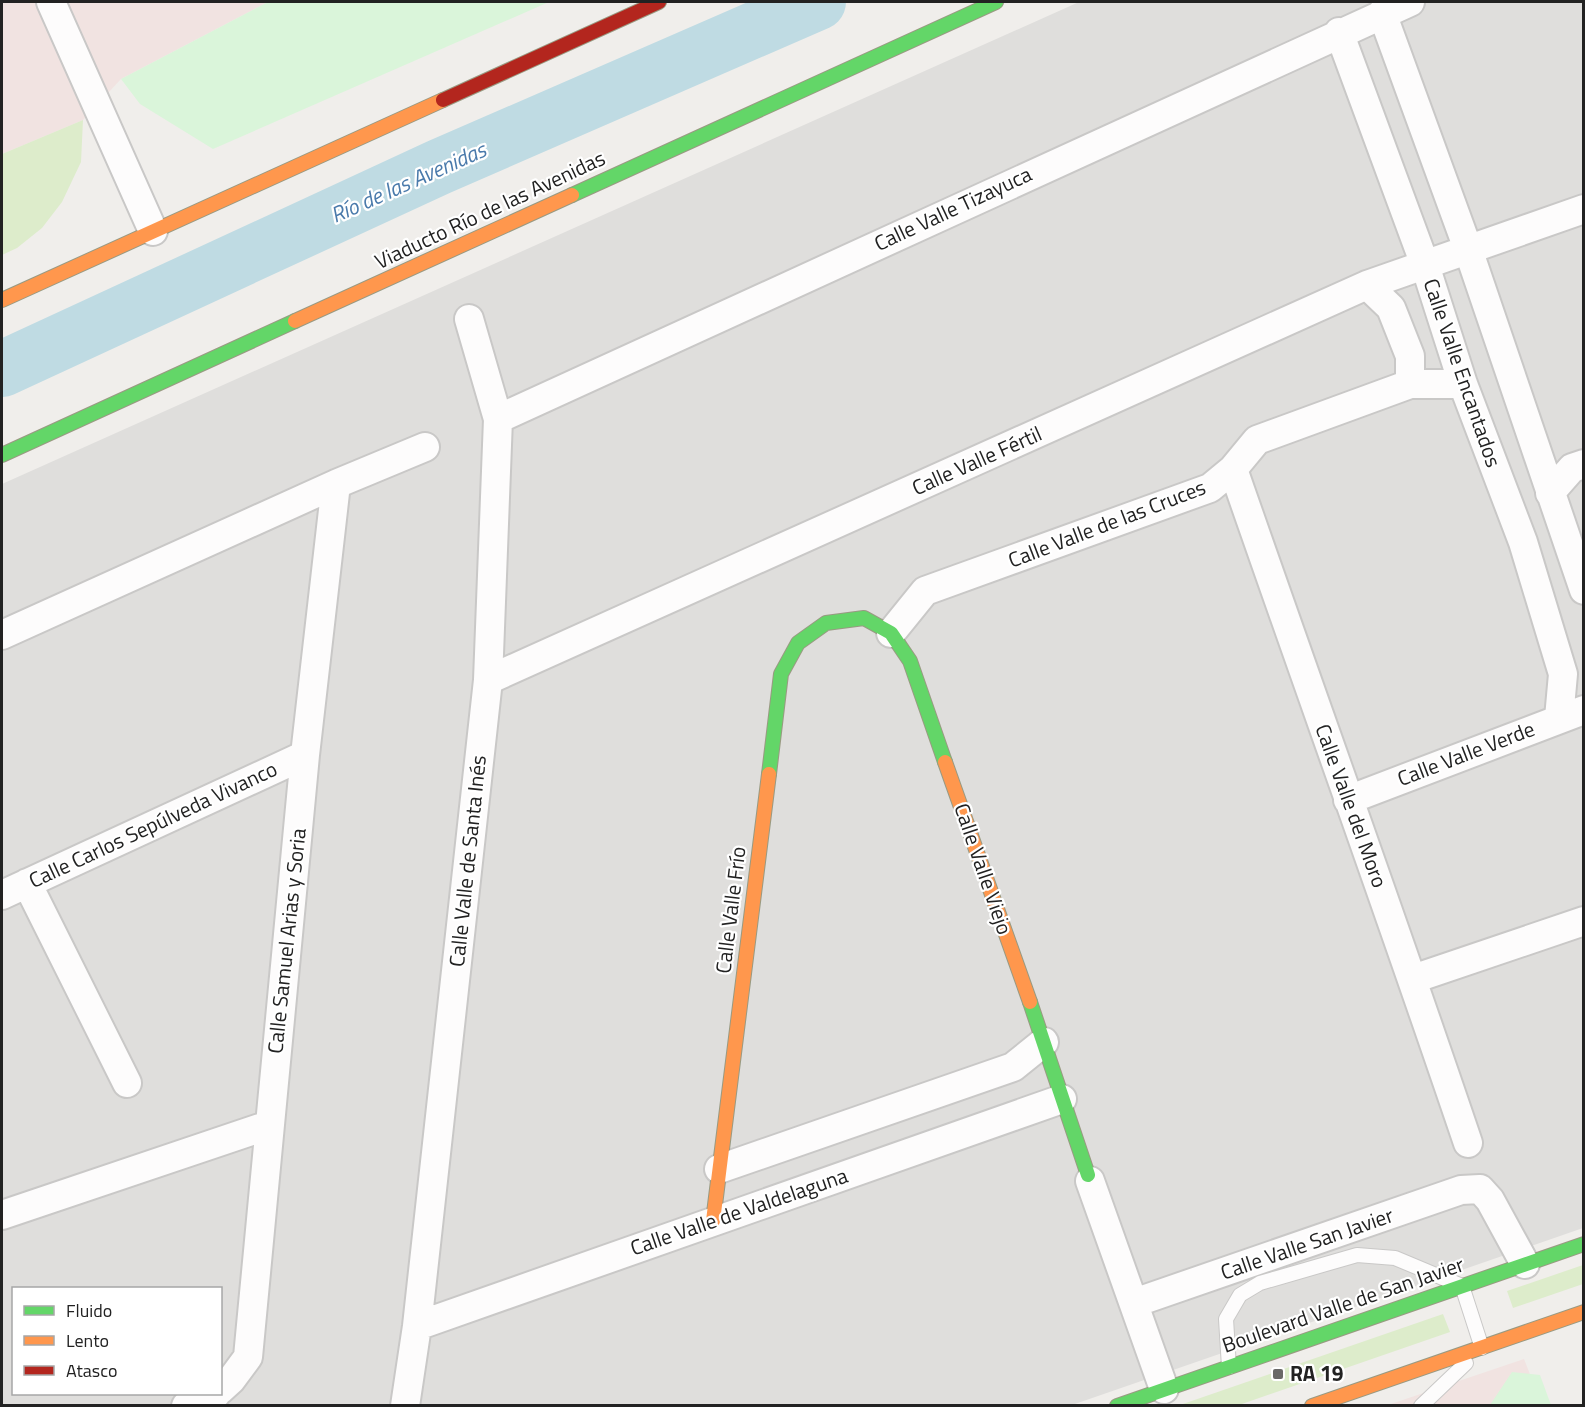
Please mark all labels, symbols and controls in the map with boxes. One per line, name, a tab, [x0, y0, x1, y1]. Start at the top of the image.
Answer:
water label: Río de las Avenidas	[325, 132, 493, 232]
street label: Viaducto Río de las Avenidas	[369, 142, 610, 277]
street label: Calle Valle Tizayuca	[869, 157, 1037, 259]
street label: Calle Valle Encantados	[1416, 274, 1510, 471]
street label: Calle Valle Fértil	[906, 417, 1047, 503]
street label: Calle Valle de las Cruces	[1003, 471, 1210, 575]
street label: Calle Valle Verde	[1392, 712, 1539, 794]
street label: Calle Valle del Moro	[1308, 719, 1396, 892]
street label: Calle Carlos Sepúlveda Vivanco	[23, 752, 282, 896]
street label: Calle Valle de Santa Inés	[440, 753, 494, 968]
street label: Calle Valle Viejo	[947, 799, 1021, 939]
street label: Calle Samuel Arias y Soria	[258, 826, 314, 1055]
street label: Calle Valle Frío	[706, 845, 754, 975]
street label: Calle Valle de Valdelaguna	[626, 1159, 852, 1263]
street label: Calle Valle San Javier	[1216, 1198, 1397, 1288]
street label: Boulevard Valle de San Javier	[1217, 1248, 1468, 1361]
legend	[12, 1287, 222, 1395]
text: Fluido	[66, 1297, 112, 1324]
text: Lento	[66, 1327, 109, 1354]
text: Atasco	[66, 1357, 117, 1384]
place label: RA 19	[1290, 1357, 1344, 1389]
marker: RA 19	[1271, 1367, 1285, 1381]

